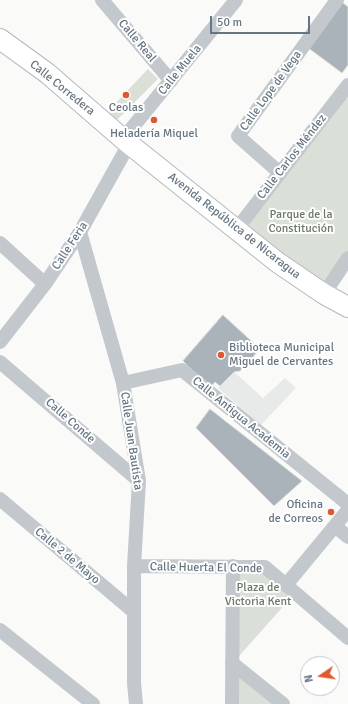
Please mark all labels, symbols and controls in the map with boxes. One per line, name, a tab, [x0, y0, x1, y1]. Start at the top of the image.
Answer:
scale bar	[212, 8, 312, 34]
text: 50 m	[217, 15, 242, 30]
street label: Calle Real	[115, 17, 159, 65]
street label: Calle Muela	[155, 42, 205, 98]
street label: Calle Lope de Vega	[237, 48, 305, 134]
street label: Calle Corredera	[27, 57, 97, 119]
marker: Ceolas	[121, 90, 131, 100]
place label: Ceolas	[109, 101, 143, 115]
street label: Calle Carlos Méndez	[254, 112, 330, 202]
marker: Heladería Miquel	[149, 115, 159, 125]
place label: Heladería Miquel	[110, 127, 198, 141]
street label: Avenida República de Nicaragua	[165, 170, 303, 282]
park label: Parque de la Constitución	[268, 208, 334, 236]
street label: Calle Feria	[49, 219, 91, 273]
place label: Biblioteca Municipal Miguel de Cervantes	[229, 341, 334, 369]
marker: Biblioteca Municipal Miguel de Cervantes	[216, 350, 226, 360]
street label: Calle Antigua Academia	[189, 374, 293, 462]
street label: Calle Juan Bautista	[117, 391, 145, 491]
street label: Calle Conde	[42, 396, 98, 446]
place label: Oficina de Correos	[268, 498, 323, 526]
marker: Oficina de Correos	[326, 507, 336, 517]
street label: Calle 2 de Mayo	[32, 525, 102, 587]
street label: Calle Huerta El Conde	[150, 560, 262, 576]
park label: Plaza de Victoria Kent	[225, 581, 291, 609]
north arrow	[300, 656, 340, 696]
text: N	[302, 673, 316, 684]

